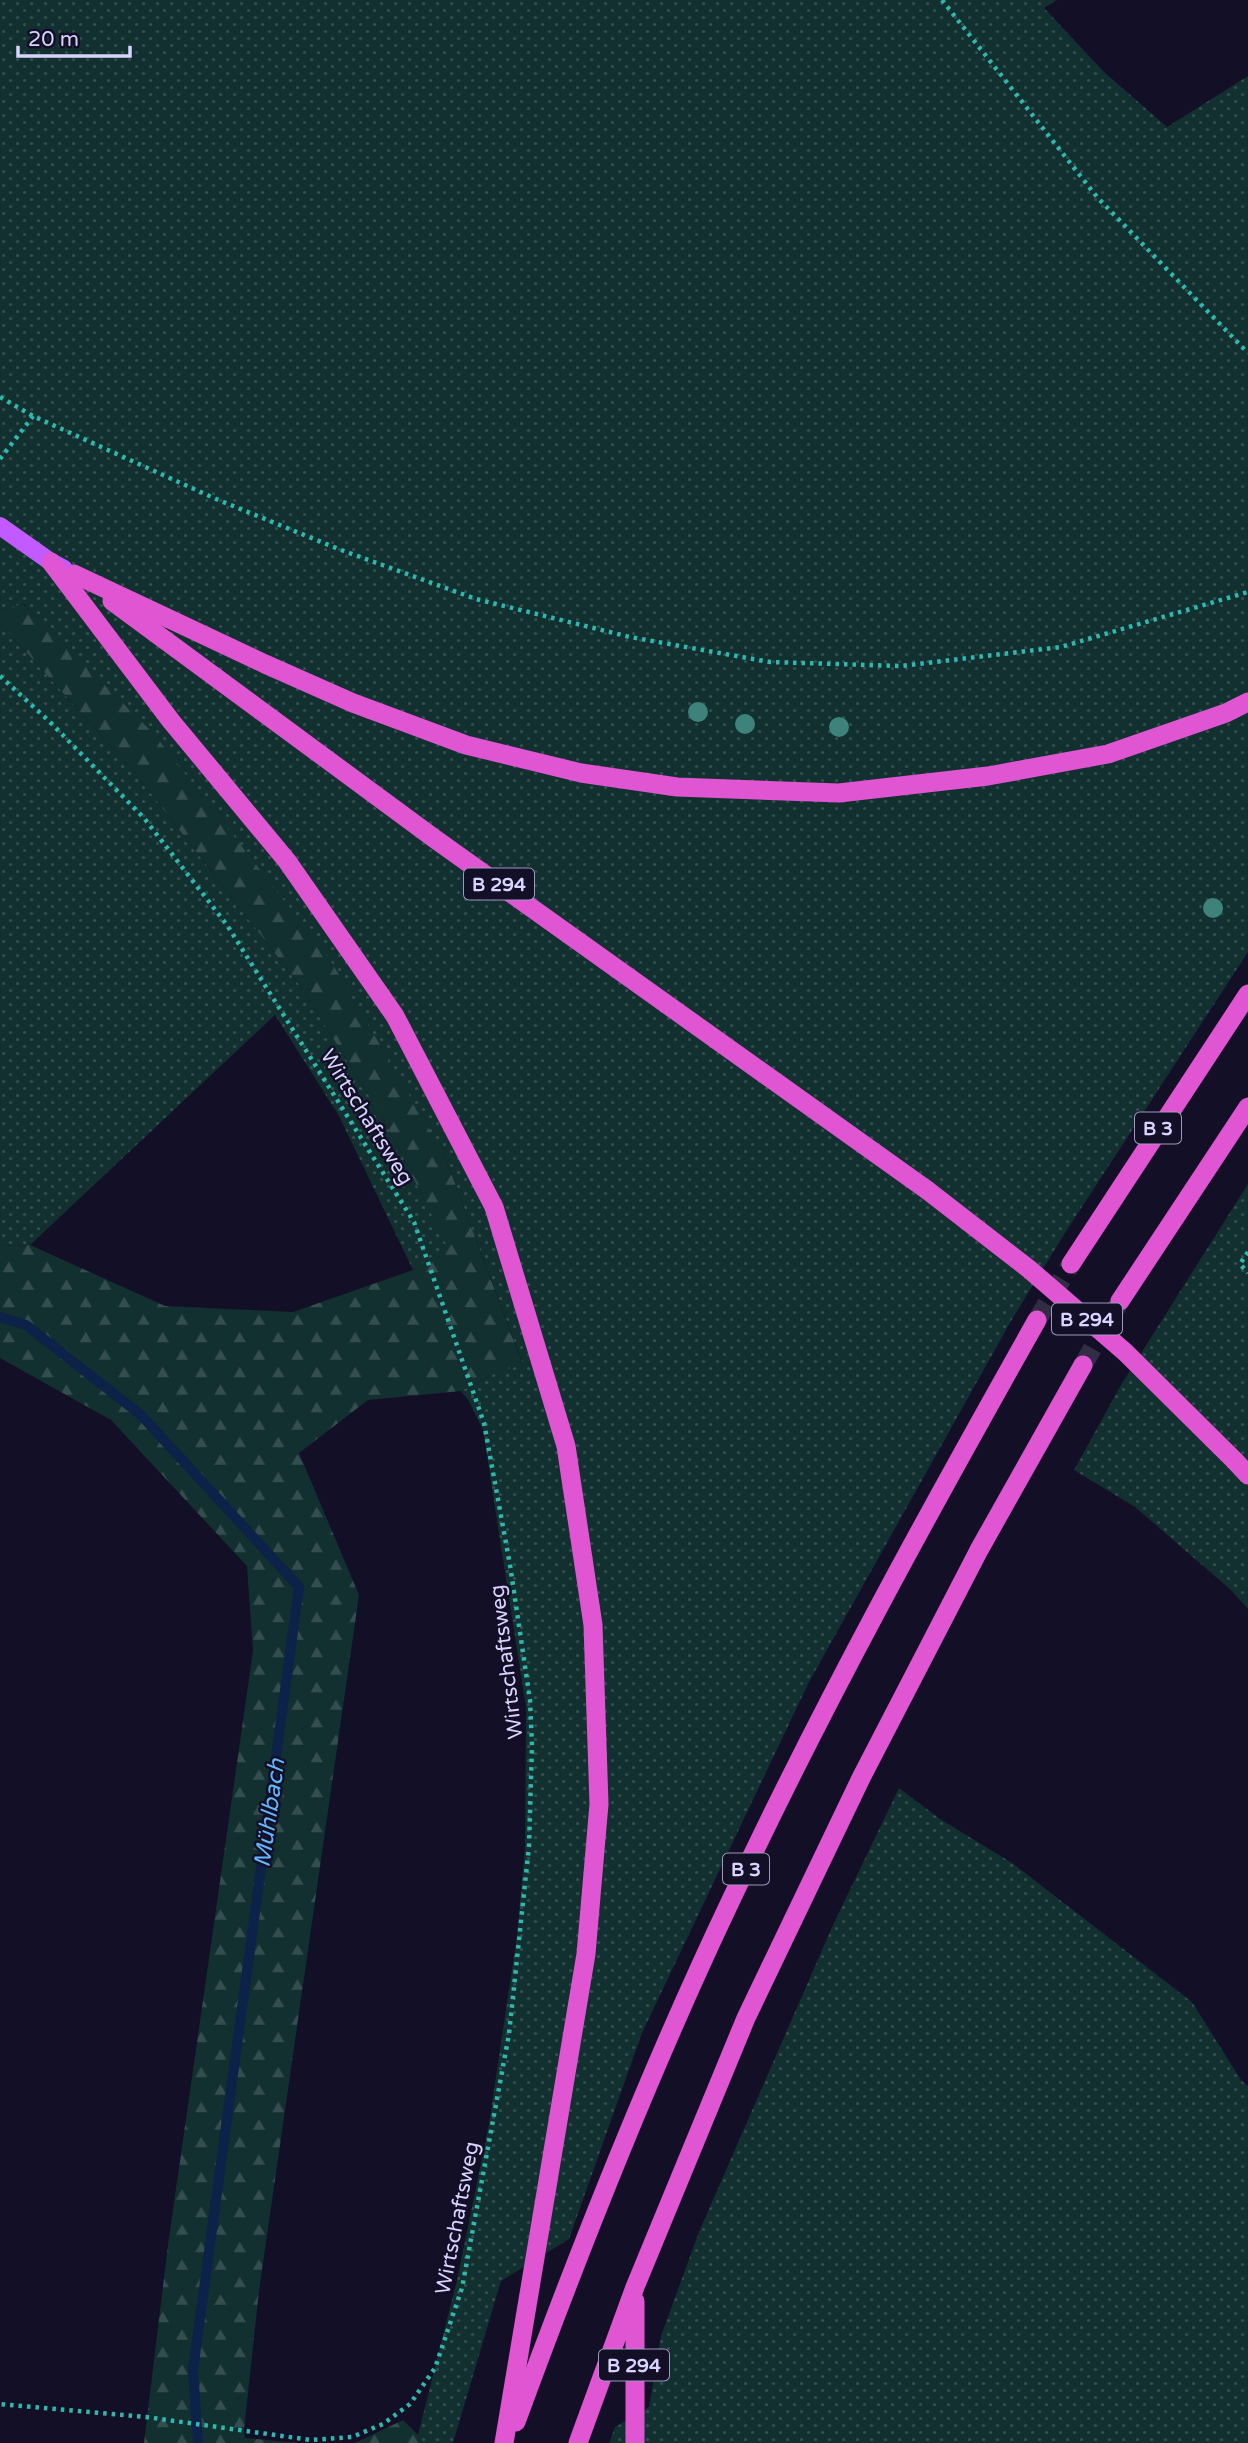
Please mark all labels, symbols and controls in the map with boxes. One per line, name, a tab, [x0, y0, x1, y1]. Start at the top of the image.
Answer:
scale bar	[18, 14, 130, 58]
text: 20 m	[28, 27, 79, 52]
road number: B 294	[464, 869, 534, 900]
street label: Wirtschaftsweg	[315, 1045, 418, 1190]
road number: B 3	[1135, 1112, 1181, 1144]
road number: B 294	[1052, 1303, 1122, 1334]
street label: Wirtschaftsweg	[485, 1583, 528, 1741]
water label: Mühlbach	[249, 1756, 292, 1869]
road number: B 3	[723, 1854, 769, 1884]
street label: Wirtschaftsweg	[430, 2139, 485, 2297]
road number: B 294	[599, 2350, 669, 2380]

